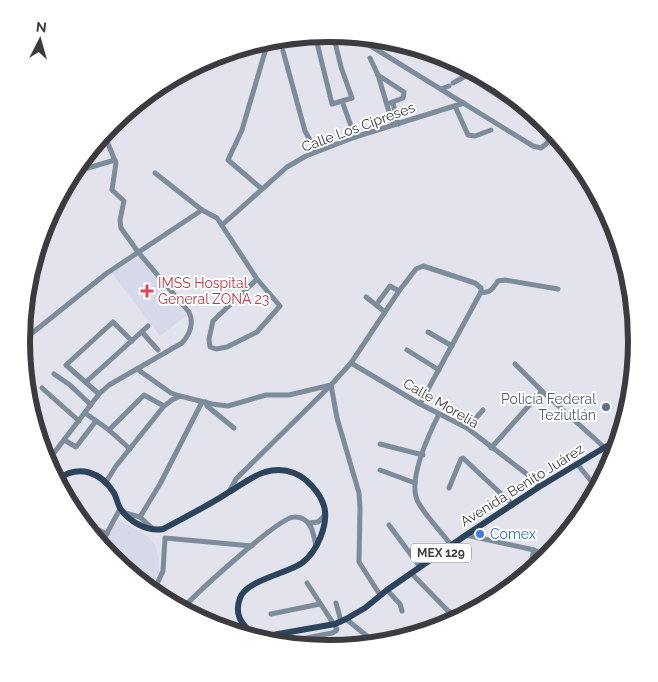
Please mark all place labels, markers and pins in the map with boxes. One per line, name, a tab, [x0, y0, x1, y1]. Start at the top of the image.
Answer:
place label: IMSS Hospital General ZONA 23	[158, 275, 269, 307]
marker: IMSS Hospital General ZONA 23	[140, 284, 154, 298]
place label: Policía Federal Teziutlán	[501, 391, 596, 423]
marker: Policía Federal Teziutlán	[600, 401, 612, 413]
place label: Comex	[490, 526, 536, 542]
marker: Comex	[474, 528, 486, 540]

